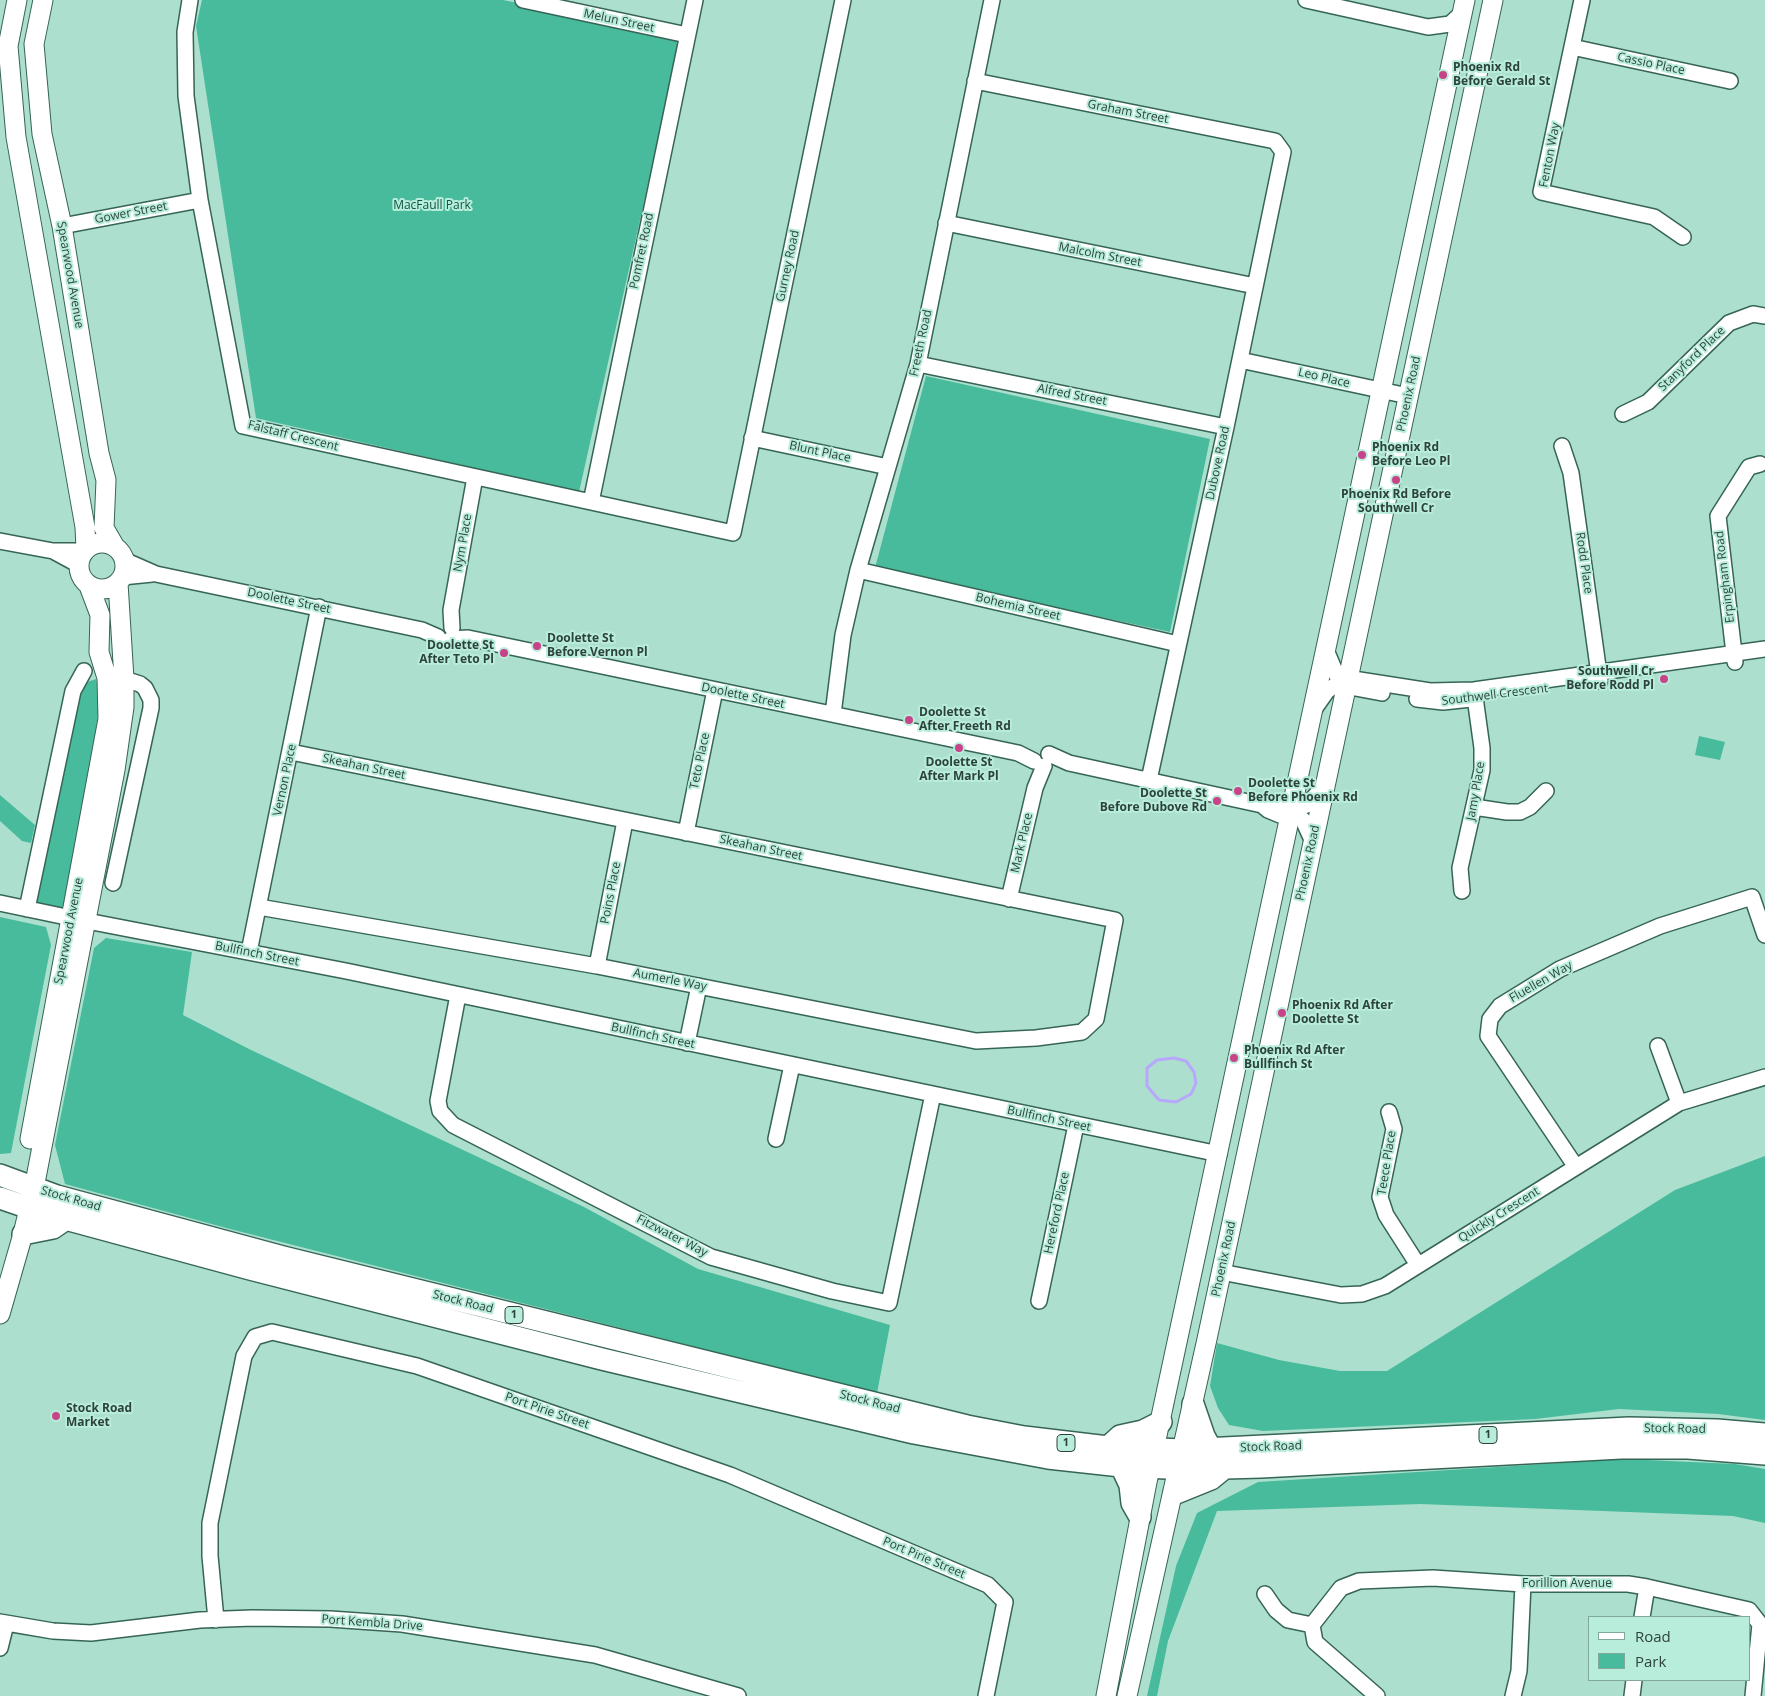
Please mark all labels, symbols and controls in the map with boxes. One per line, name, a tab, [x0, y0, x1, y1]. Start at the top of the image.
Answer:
street label: Melun Street	[582, 6, 656, 36]
street label: Cassio Place	[1616, 50, 1686, 78]
place label: Phoenix Rd Before Gerald St	[1453, 61, 1551, 89]
marker: Phoenix Rd Before Gerald St	[1437, 69, 1449, 81]
street label: Graham Street	[1086, 97, 1170, 127]
street label: Fenton Way	[1537, 121, 1563, 189]
street label: Gower Street	[94, 199, 168, 227]
park label: MacFaull Park	[393, 199, 471, 213]
street label: Pomfret Road	[627, 212, 657, 290]
street label: Spearwood Avenue	[54, 220, 86, 330]
street label: Gurney Road	[773, 229, 803, 303]
street label: Malcolm Street	[1057, 240, 1143, 270]
street label: Freeth Road	[907, 308, 935, 378]
street label: Stanyford Place	[1656, 324, 1728, 394]
street label: Phoenix Road	[1394, 355, 1424, 433]
street label: Leo Place	[1297, 365, 1351, 391]
street label: Alfred Street	[1036, 381, 1108, 409]
street label: Falstaff Crescent	[246, 418, 340, 454]
street label: Dubove Road	[1203, 425, 1233, 501]
street label: Blunt Place	[788, 438, 852, 466]
place label: Phoenix Rd Before Leo Pl	[1372, 441, 1450, 469]
marker: Phoenix Rd Before Leo Pl	[1356, 449, 1368, 461]
marker: Phoenix Rd Before Southwell Cr	[1390, 474, 1402, 486]
place label: Phoenix Rd Before Southwell Cr	[1341, 488, 1451, 516]
street label: Nym Place	[451, 513, 475, 573]
street label: Erpingham Road	[1712, 530, 1738, 624]
street label: Rodd Place	[1573, 531, 1595, 595]
street label: Doolette Street	[246, 585, 332, 617]
street label: Bohemia Street	[974, 590, 1062, 624]
place label: Doolette St Before Vernon Pl	[547, 632, 648, 660]
place label: Doolette St After Teto Pl	[419, 639, 494, 667]
marker: Doolette St Before Vernon Pl	[531, 640, 543, 652]
marker: Doolette St After Teto Pl	[498, 647, 510, 659]
place label: Southwell Cr Before Rodd Pl	[1566, 665, 1654, 693]
marker: Southwell Cr Before Rodd Pl	[1658, 673, 1670, 685]
street label: Doolette Street	[700, 680, 786, 712]
street label: Southwell Crescent	[1441, 681, 1549, 709]
place label: Doolette St After Freeth Rd	[919, 706, 1011, 734]
marker: Doolette St After Freeth Rd	[903, 714, 915, 726]
street label: Teto Place	[687, 731, 713, 791]
marker: Doolette St After Mark Pl	[953, 742, 965, 754]
street label: Vernon Place	[270, 743, 300, 817]
street label: Skeahan Street	[321, 751, 407, 783]
place label: Doolette St After Mark Pl	[919, 756, 999, 784]
street label: Jamy Place	[1464, 760, 1488, 822]
place label: Doolette St Before Phoenix Rd	[1248, 777, 1358, 805]
marker: Doolette St Before Phoenix Rd	[1232, 785, 1244, 797]
place label: Doolette St Before Dubove Rd	[1100, 787, 1207, 815]
marker: Doolette St Before Dubove Rd	[1211, 795, 1223, 807]
street label: Mark Place	[1008, 812, 1036, 874]
street label: Phoenix Road	[1293, 824, 1323, 902]
street label: Skeahan Street	[718, 832, 804, 864]
street label: Poins Place	[598, 861, 624, 925]
street label: Spearwood Avenue	[52, 877, 86, 985]
street label: Bullfinch Street	[214, 939, 300, 969]
street label: Fluellen Way	[1507, 958, 1575, 1006]
street label: Aumerle Way	[632, 966, 708, 994]
place label: Phoenix Rd After Doolette St	[1292, 999, 1393, 1027]
marker: Phoenix Rd After Doolette St	[1276, 1007, 1288, 1019]
street label: Bullfinch Street	[610, 1020, 696, 1052]
place label: Phoenix Rd After Bullfinch St	[1244, 1044, 1345, 1072]
marker: Phoenix Rd After Bullfinch St	[1228, 1052, 1240, 1064]
street label: Bullfinch Street	[1006, 1103, 1092, 1135]
street label: Teece Place	[1375, 1130, 1399, 1196]
street label: Hereford Place	[1041, 1171, 1073, 1255]
street label: Stock Road	[39, 1184, 103, 1214]
street label: Quickly Crescent	[1456, 1184, 1542, 1246]
street label: Fitzwater Way	[634, 1212, 710, 1260]
street label: Phoenix Road	[1209, 1220, 1239, 1298]
street label: Stock Road	[431, 1288, 495, 1316]
road number: 1	[505, 1306, 523, 1324]
street label: Stock Road	[838, 1388, 902, 1416]
street label: Port Pirie Street	[503, 1390, 591, 1432]
place label: Stock Road Market	[66, 1402, 132, 1430]
marker: Stock Road Market	[50, 1410, 62, 1422]
street label: Stock Road	[1644, 1421, 1706, 1437]
road number: 1	[1479, 1426, 1497, 1444]
road number: 1	[1057, 1435, 1075, 1452]
street label: Stock Road	[1240, 1439, 1302, 1455]
street label: Port Pirie Street	[881, 1534, 967, 1582]
street label: Forillion Avenue	[1522, 1577, 1612, 1591]
street label: Port Kembla Drive	[321, 1612, 423, 1634]
legend	[1588, 1616, 1750, 1681]
text: Road	[1635, 1626, 1671, 1646]
text: Park	[1635, 1651, 1666, 1671]

